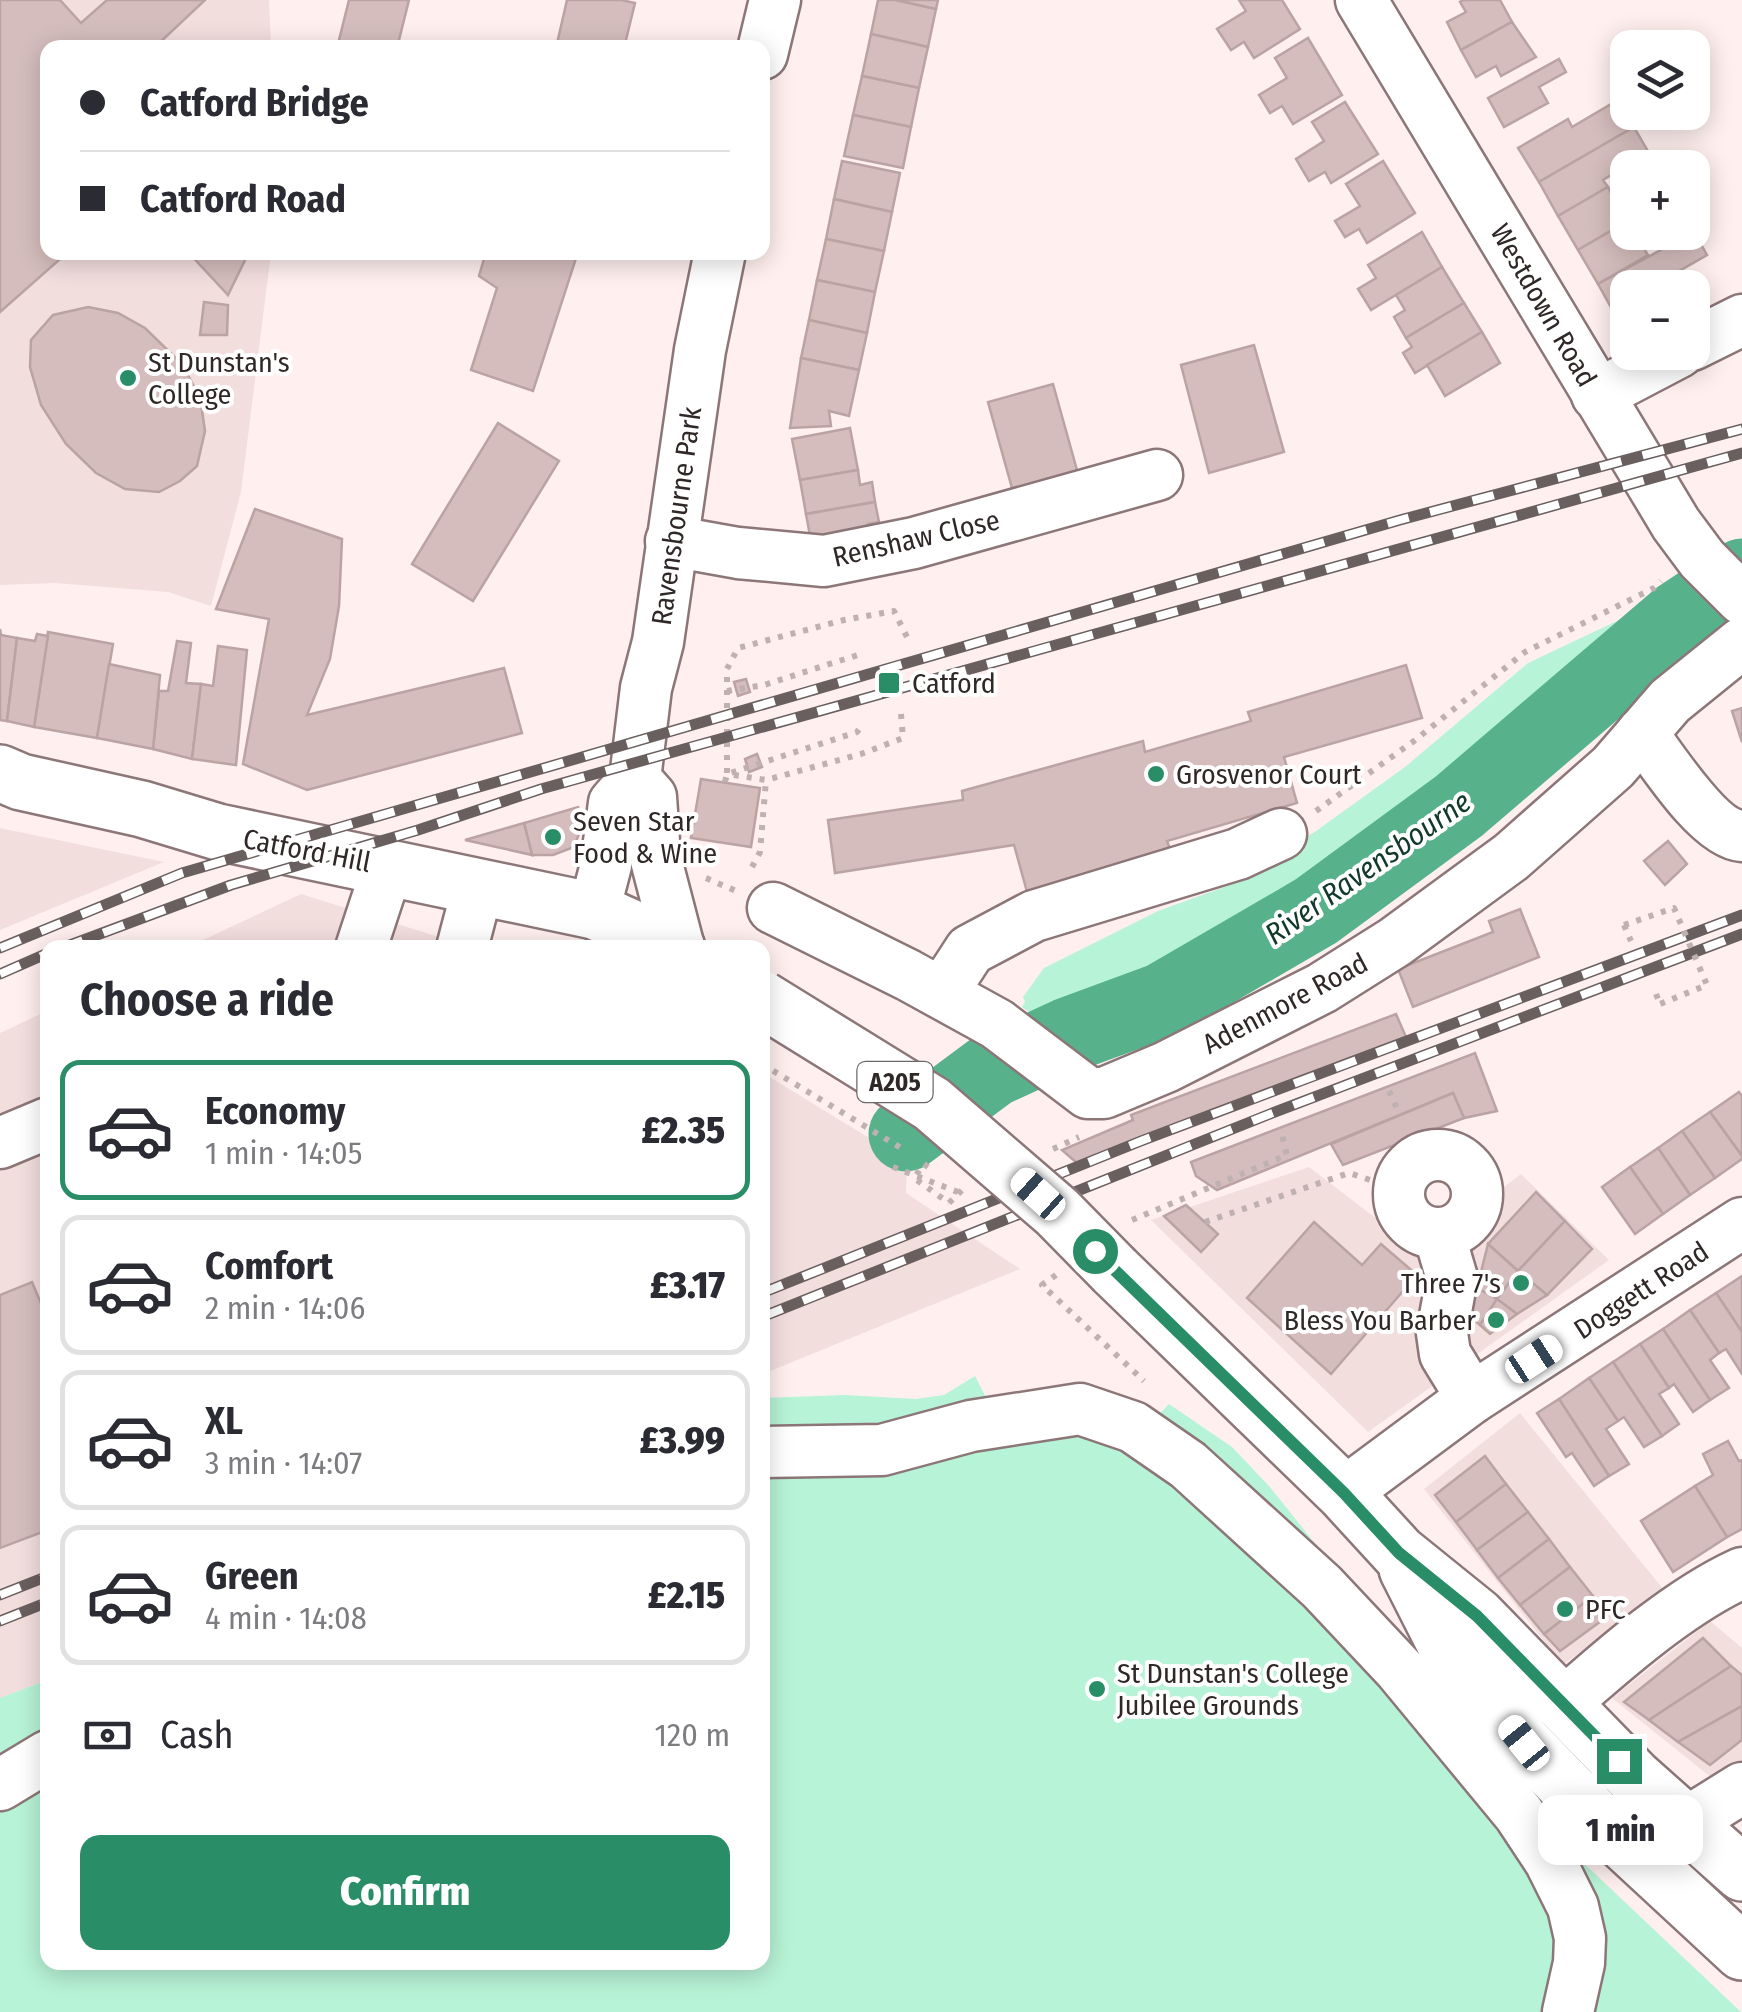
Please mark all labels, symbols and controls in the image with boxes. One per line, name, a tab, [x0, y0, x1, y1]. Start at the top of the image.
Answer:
map controls	[1610, 30, 1710, 370]
button: layers	[1610, 30, 1710, 130]
text: Catford Bridge	[140, 80, 369, 126]
button: +	[1610, 150, 1710, 250]
text: Catford Road	[140, 176, 346, 222]
street label: Westdown Road	[1484, 218, 1604, 393]
button: −	[1610, 270, 1710, 370]
place label: St Dunstan's College	[148, 346, 290, 411]
marker: St Dunstan's College	[117, 367, 139, 389]
street label: Ravensbourne Park	[645, 404, 708, 627]
street label: Renshaw Close	[829, 503, 1003, 574]
place label: Catford	[912, 667, 996, 700]
marker: Catford	[876, 670, 902, 696]
place label: Grosvenor Court	[1176, 758, 1362, 791]
marker: Grosvenor Court	[1145, 763, 1167, 785]
water label: River Ravensbourne	[1258, 784, 1478, 952]
place label: Seven Star Food & Wine	[573, 805, 717, 870]
street label: Catford Hill	[240, 822, 373, 879]
marker: Seven Star Food & Wine	[542, 826, 564, 848]
street label: Adenmore Road	[1197, 946, 1373, 1061]
text: Choose a ride	[80, 973, 334, 1027]
road number: A205	[858, 1062, 932, 1102]
icon: car	[85, 1085, 175, 1175]
text: Economy	[205, 1088, 345, 1134]
text: £2.35	[642, 1107, 725, 1153]
text: 1 min · 14:05	[205, 1134, 362, 1172]
car	[1006, 1163, 1070, 1225]
route start	[1073, 1229, 1118, 1274]
street label: Doggett Road	[1568, 1235, 1715, 1346]
icon: car	[85, 1240, 175, 1330]
text: Comfort	[205, 1243, 333, 1289]
text: £3.17	[650, 1262, 725, 1308]
place label: Three 7's	[1401, 1267, 1501, 1300]
marker: Three 7's	[1510, 1272, 1532, 1294]
text: 2 min · 14:06	[205, 1289, 365, 1327]
place label: Bless You Barber	[1284, 1304, 1476, 1337]
marker: Bless You Barber	[1485, 1309, 1507, 1331]
car	[1501, 1330, 1567, 1388]
icon: car	[85, 1395, 175, 1485]
text: XL	[205, 1398, 243, 1444]
text: £3.99	[640, 1417, 725, 1463]
text: 3 min · 14:07	[205, 1444, 362, 1482]
icon: car	[85, 1550, 175, 1640]
text: Green	[205, 1553, 299, 1599]
text: £2.15	[648, 1572, 725, 1618]
place label: PFC	[1585, 1593, 1626, 1626]
marker: PFC	[1554, 1598, 1576, 1620]
text: 4 min · 14:08	[205, 1599, 367, 1637]
place label: St Dunstan's College Jubilee Grounds	[1117, 1657, 1349, 1722]
marker: St Dunstan's College Jubilee Grounds	[1086, 1678, 1108, 1700]
icon: cash	[80, 1708, 135, 1763]
car	[1493, 1710, 1555, 1776]
text: Cash	[160, 1712, 234, 1758]
text: 120 m	[655, 1716, 730, 1754]
route end	[1597, 1739, 1642, 1784]
callout: 1 min	[1536, 1796, 1702, 1866]
text: 1 min	[1586, 1811, 1655, 1849]
button: Confirm	[80, 1835, 730, 1950]

